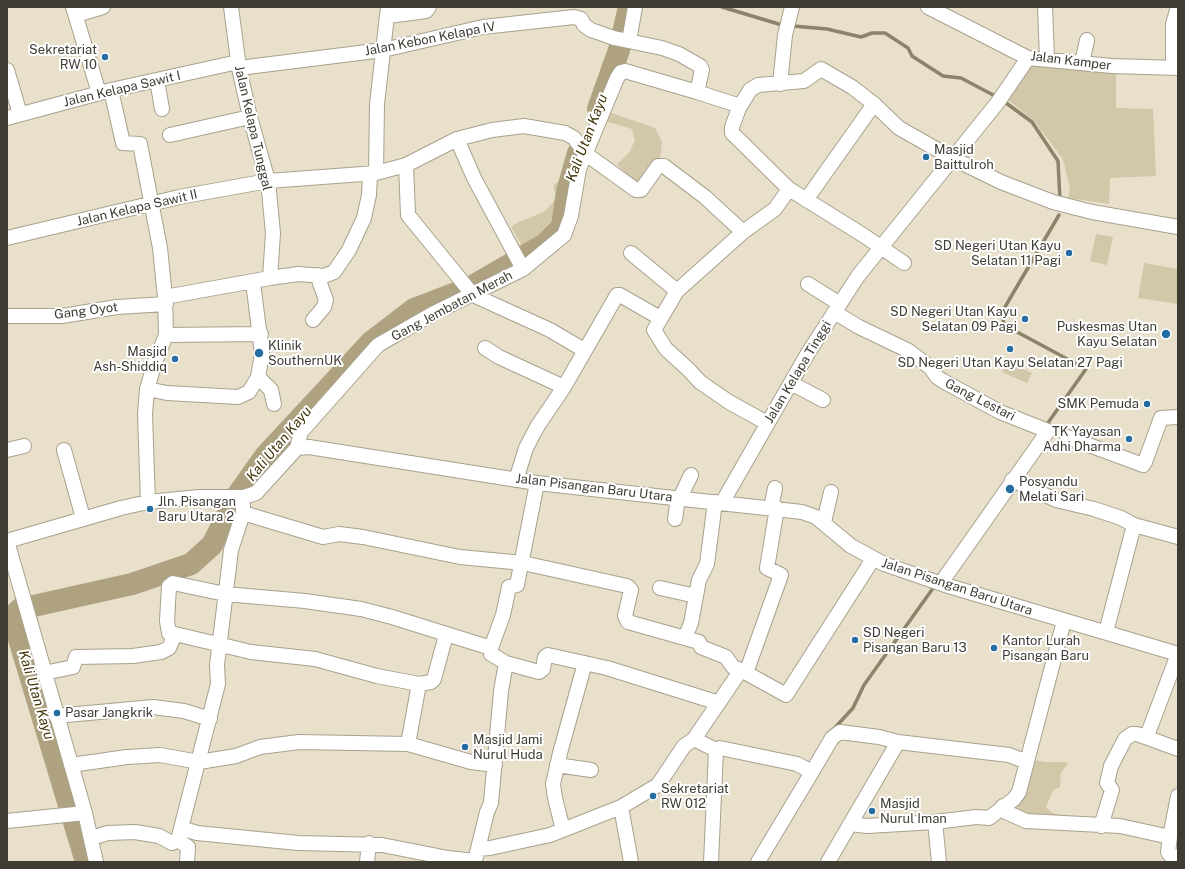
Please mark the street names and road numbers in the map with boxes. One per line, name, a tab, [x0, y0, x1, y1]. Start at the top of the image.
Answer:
street label: Jalan Kebon Kelapa IV	[363, 19, 497, 59]
street label: Jalan Kamper	[1030, 48, 1112, 74]
street label: Jalan Kelapa Tunggal	[231, 64, 275, 192]
street label: Jalan Kelapa Sawit I	[62, 68, 182, 110]
street label: Jalan Kelapa Sawit II	[75, 187, 199, 229]
street label: Gang Jembatan Merah	[389, 267, 515, 345]
street label: Gang Oyot	[53, 299, 119, 323]
street label: Jalan Kelapa Tinggi	[761, 318, 835, 426]
street label: Gang Lestari	[942, 376, 1018, 424]
street label: Jalan Pisangan Baru Utara	[515, 471, 673, 505]
street label: Jalan Pisangan Baru Utara	[880, 555, 1034, 619]

